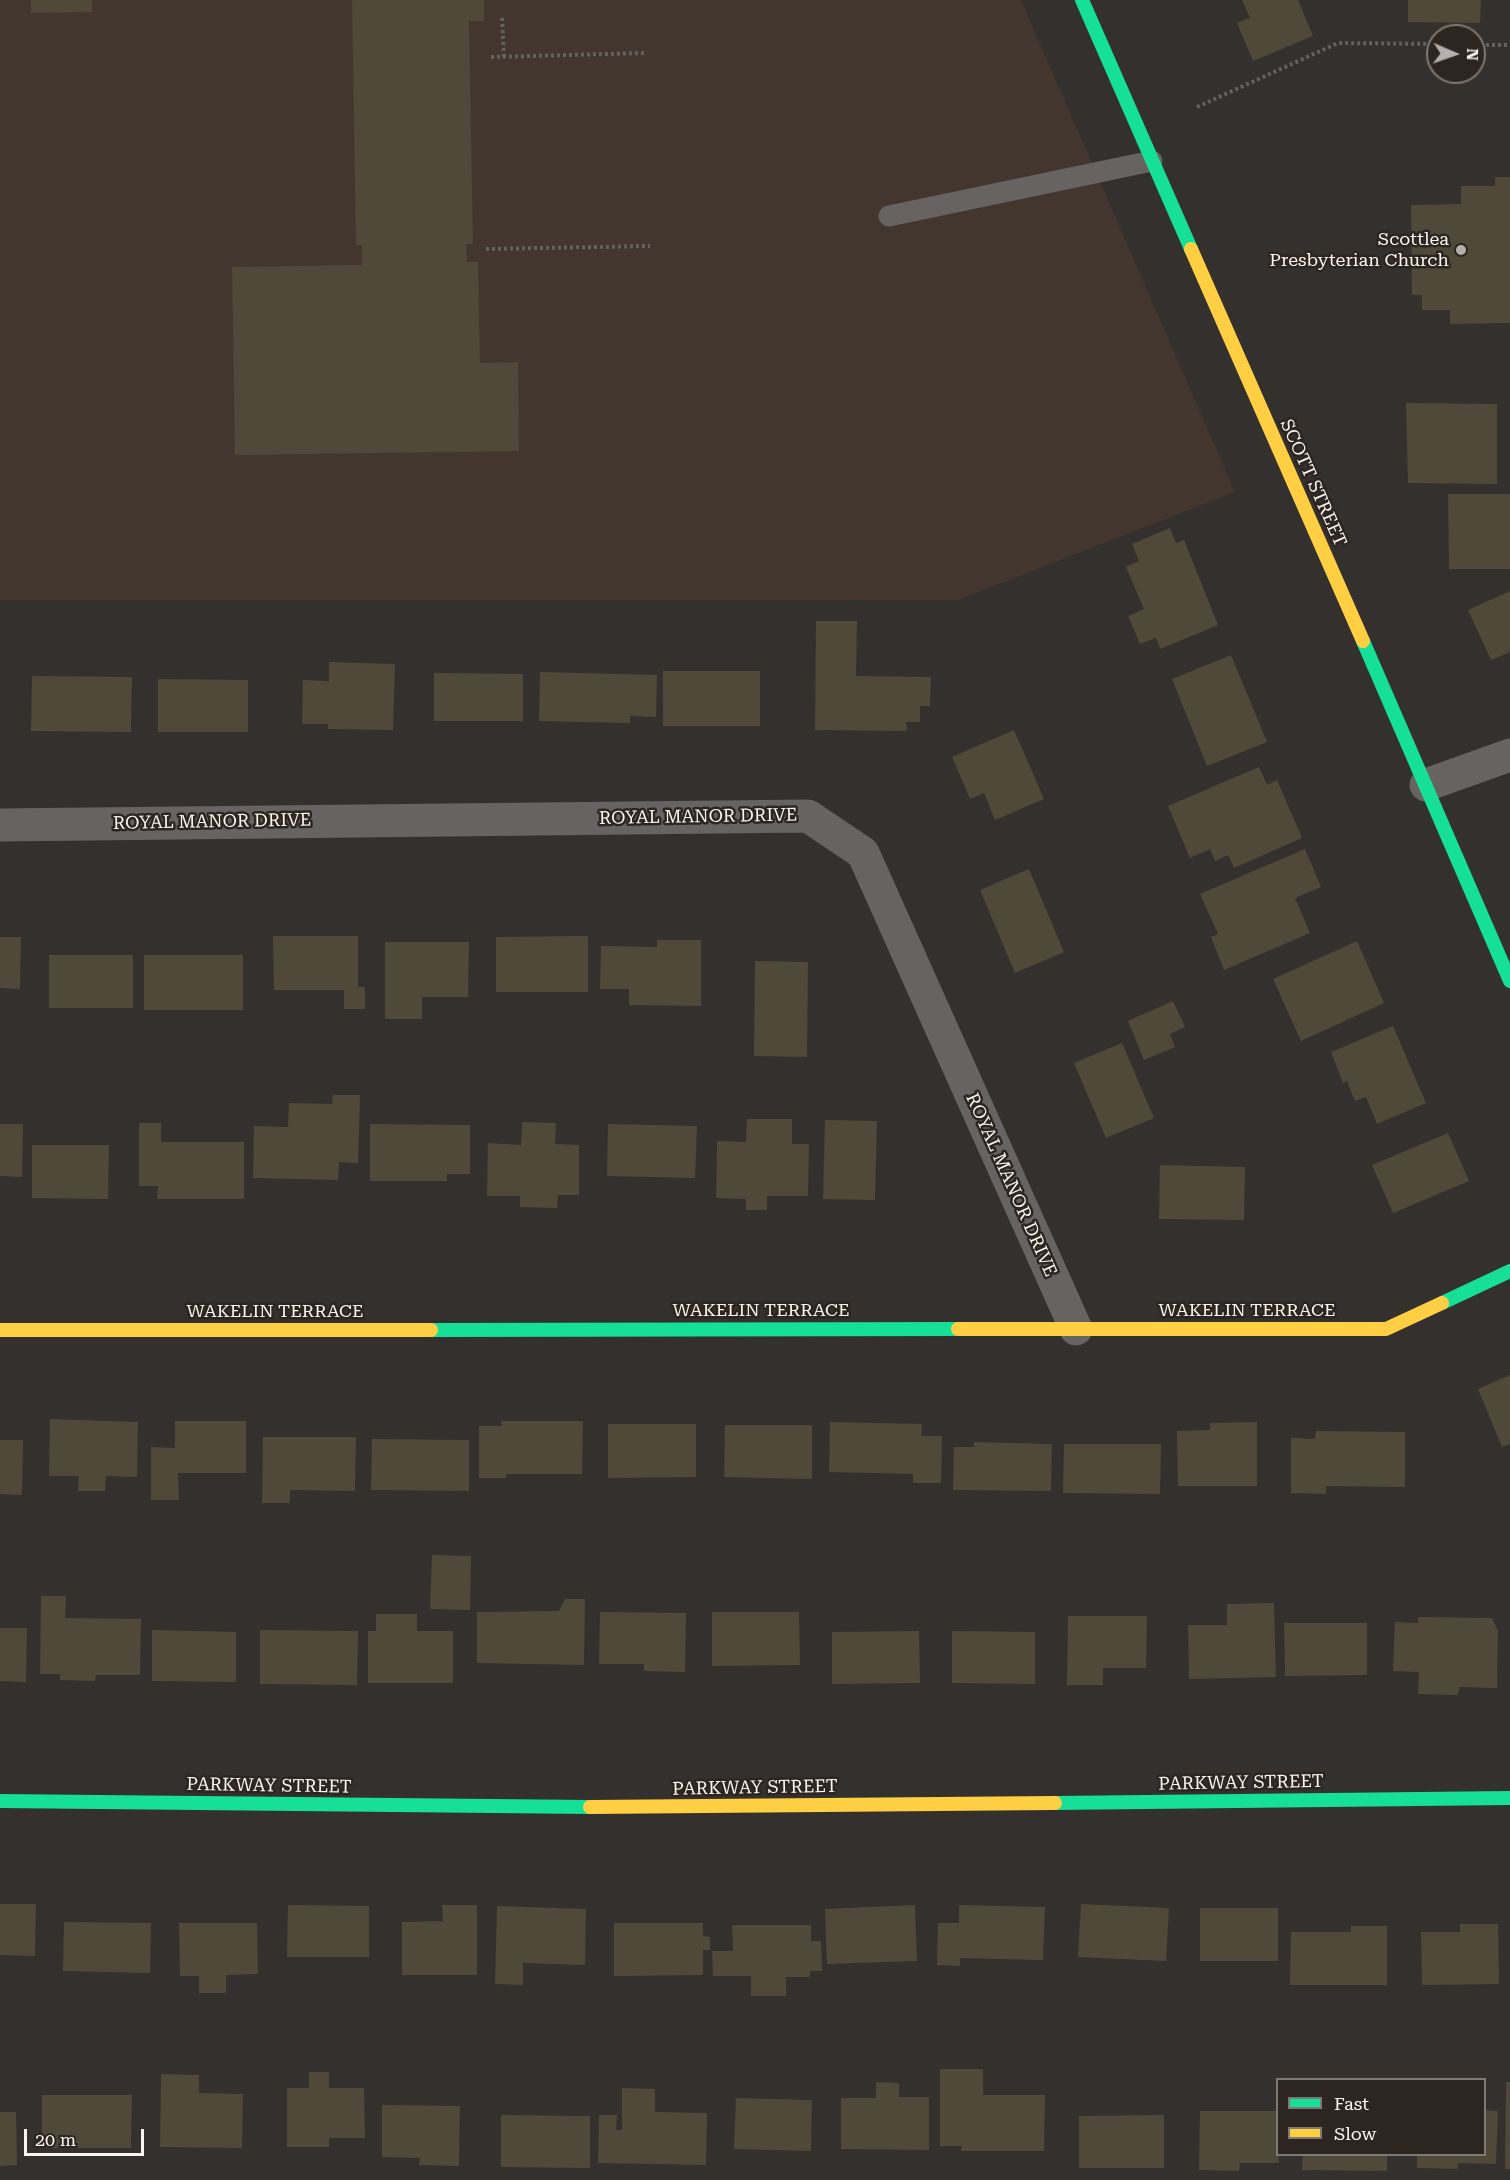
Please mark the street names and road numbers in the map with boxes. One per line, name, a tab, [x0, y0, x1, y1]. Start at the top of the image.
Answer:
street label: SCOTT STREET	[1275, 416, 1351, 550]
street label: ROYAL MANOR DRIVE	[599, 804, 797, 830]
street label: ROYAL MANOR DRIVE	[113, 809, 311, 835]
street label: ROYAL MANOR DRIVE	[961, 1090, 1061, 1280]
street label: WAKELIN TERRACE	[672, 1300, 850, 1322]
street label: WAKELIN TERRACE	[1158, 1300, 1336, 1322]
street label: WAKELIN TERRACE	[186, 1301, 364, 1323]
street label: PARKWAY STREET	[1158, 1771, 1324, 1795]
street label: PARKWAY STREET	[186, 1774, 352, 1798]
street label: PARKWAY STREET	[672, 1776, 838, 1800]

